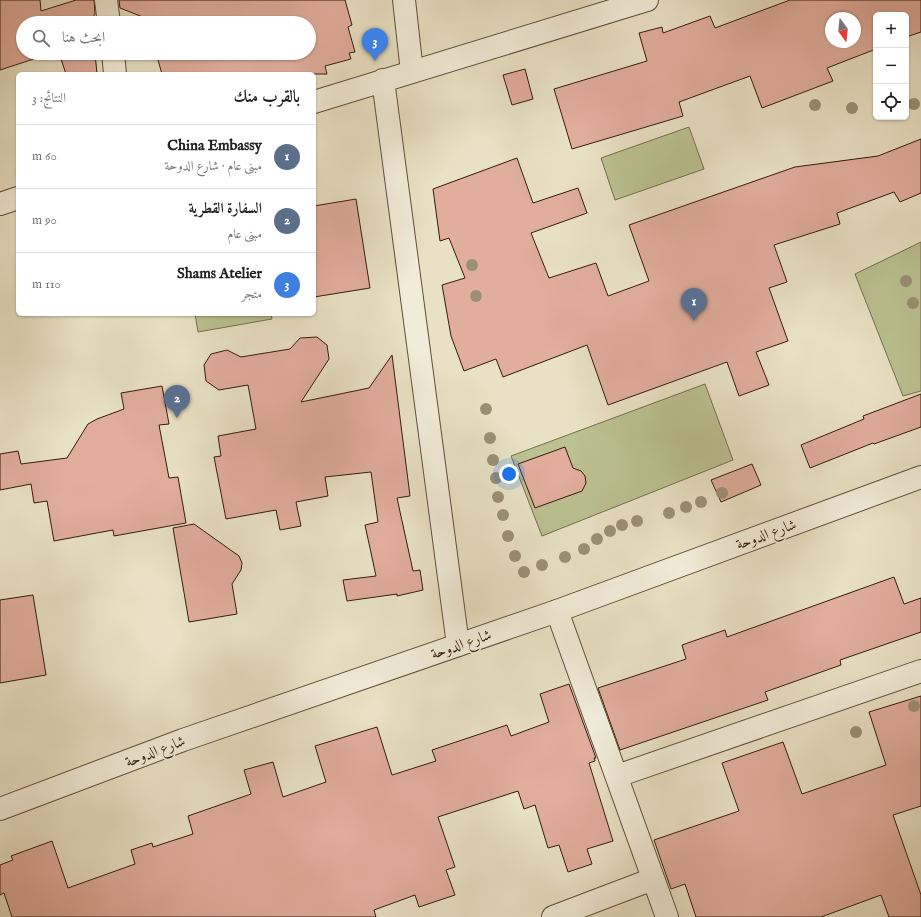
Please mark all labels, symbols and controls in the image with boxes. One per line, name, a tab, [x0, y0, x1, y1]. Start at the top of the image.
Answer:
north arrow	[825, 12, 861, 48]
map controls	[873, 12, 909, 120]
button: +	[873, 12, 909, 48]
search box	[16, 16, 316, 60]
icon: search	[30, 27, 52, 49]
text: ابحث هنا	[62, 28, 105, 47]
pin: 3	[362, 28, 388, 61]
button: −	[873, 48, 909, 84]
button: locate	[873, 84, 909, 120]
text: بالقرب منك	[233, 87, 300, 108]
text: النتائج: 3	[32, 90, 66, 107]
text: China Embassy	[167, 136, 262, 155]
text: 60 m	[32, 148, 57, 165]
text: 1	[285, 148, 289, 165]
text: مبنى عام · شارع الدوحة	[165, 158, 262, 175]
text: السفارة القطرية	[188, 199, 262, 218]
text: 90 m	[32, 212, 57, 229]
text: 2	[284, 212, 290, 229]
text: مبنى عام	[228, 226, 262, 243]
text: Shams Atelier	[177, 264, 262, 283]
text: 110 m	[32, 276, 61, 293]
text: 3	[285, 276, 289, 293]
text: متجر	[241, 286, 262, 303]
pin: 1	[681, 288, 707, 321]
pin: 2	[164, 385, 190, 418]
your location	[499, 464, 519, 484]
street label: شارع الدوحة	[733, 515, 800, 557]
street label: شارع الدوحة	[428, 625, 495, 667]
street label: شارع الدوحة	[122, 731, 189, 774]

